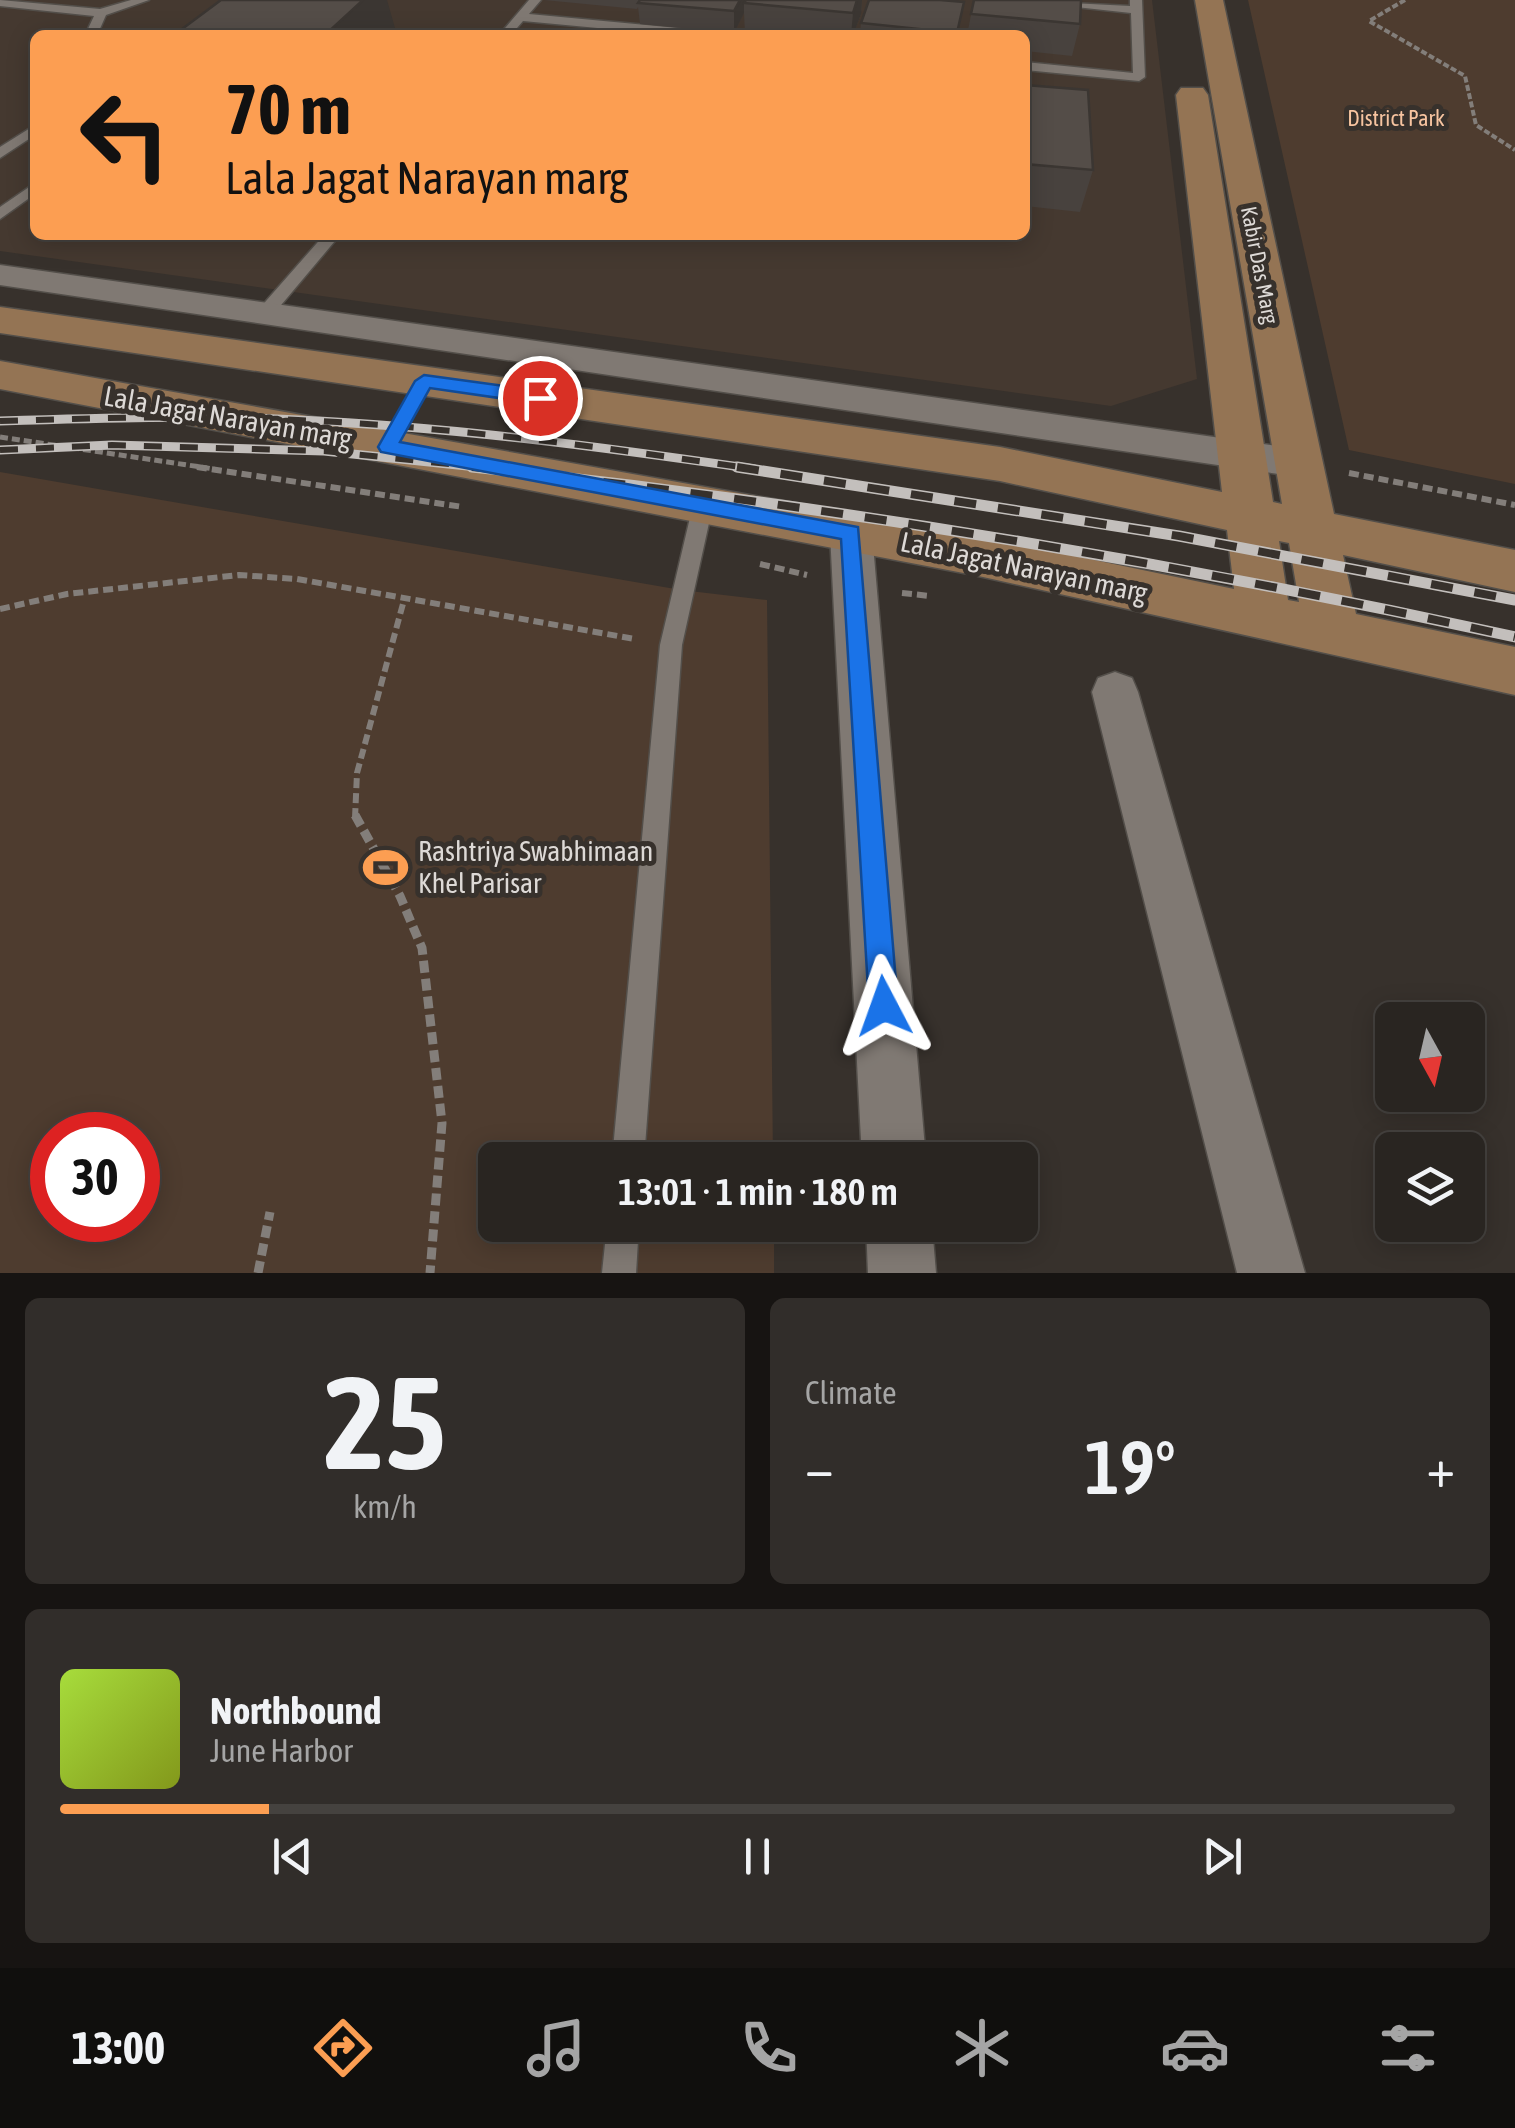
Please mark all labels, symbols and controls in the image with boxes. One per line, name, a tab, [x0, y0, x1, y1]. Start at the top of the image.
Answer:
text: 70 m	[225, 69, 351, 149]
icon: left	[60, 70, 190, 200]
park label: District Park	[1347, 105, 1445, 131]
text: Lala Jagat Narayan marg	[225, 152, 629, 204]
street label: Kabir Das Marg	[1236, 204, 1284, 326]
pin	[498, 356, 583, 441]
icon: arrive	[513, 371, 568, 426]
street label: Lala Jagat Narayan marg	[102, 379, 354, 455]
street label: Lala Jagat Narayan marg	[898, 525, 1150, 609]
place label: Rashtriya Swabhimaan Khel Parisar	[418, 835, 653, 899]
sports icon: Rashtriya Swabhimaan Khel Parisar	[361, 843, 409, 891]
position arrow	[832, 954, 936, 1058]
north arrow	[1375, 1002, 1485, 1112]
map controls	[1375, 1002, 1485, 1242]
speed limit sign: 30	[30, 1112, 160, 1242]
button: layers	[1375, 1132, 1485, 1242]
text: 13:01 · 1 min · 180 m	[618, 1170, 898, 1213]
text: 25	[324, 1348, 446, 1497]
text: Climate	[805, 1374, 897, 1411]
text: 19°	[1084, 1424, 1176, 1510]
text: −	[805, 1436, 834, 1499]
text: +	[1426, 1436, 1455, 1499]
text: km/h	[353, 1488, 417, 1525]
text: Northbound	[210, 1689, 381, 1732]
text: June Harbor	[210, 1732, 353, 1769]
icon: previous	[265, 1829, 320, 1884]
icon: pause	[730, 1829, 785, 1884]
icon: next	[1195, 1829, 1250, 1884]
icon: directions	[308, 2013, 378, 2083]
icon: music	[521, 2013, 591, 2083]
icon: phone	[734, 2013, 804, 2083]
icon: climate	[947, 2013, 1017, 2083]
icon: car	[1160, 2013, 1230, 2083]
icon: filters	[1373, 2013, 1443, 2083]
text: 13:00	[72, 2022, 165, 2074]

